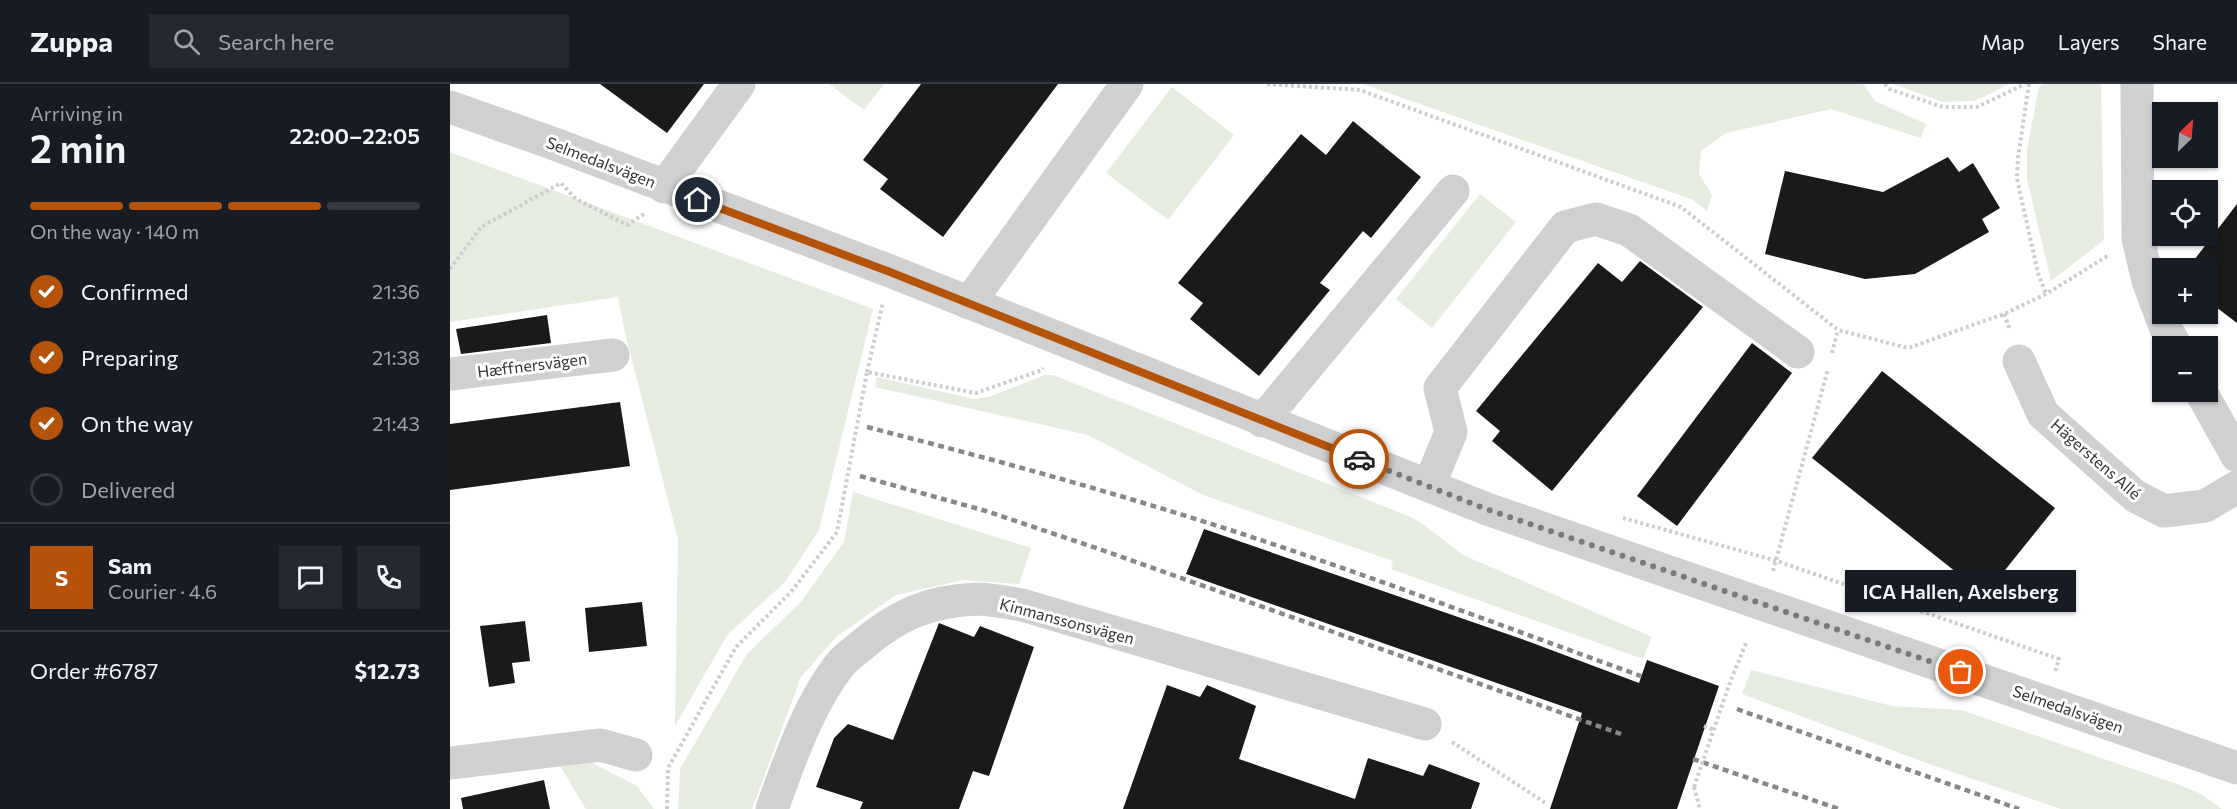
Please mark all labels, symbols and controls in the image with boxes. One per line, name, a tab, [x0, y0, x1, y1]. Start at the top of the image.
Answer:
search box	[149, 14, 569, 68]
text: Zuppa	[30, 24, 113, 58]
icon: search	[170, 25, 203, 58]
text: Search here	[218, 28, 334, 55]
text: Map	[1981, 29, 2025, 54]
text: Layers	[2058, 29, 2120, 54]
text: Share	[2153, 29, 2207, 54]
text: Arriving in	[30, 101, 123, 125]
north arrow	[2152, 102, 2218, 168]
map controls	[2152, 102, 2218, 402]
text: 22:00–22:05	[289, 122, 420, 149]
text: 2 min	[30, 123, 127, 171]
street label: Selmedalsvägen	[544, 132, 659, 191]
pin	[672, 174, 723, 225]
button: locate	[2152, 180, 2218, 246]
icon: home	[681, 183, 714, 216]
text: On the way · 140 m	[30, 219, 199, 243]
button: +	[2152, 258, 2218, 324]
icon: check	[30, 275, 63, 308]
text: Confirmed	[81, 278, 188, 305]
text: 21:36	[372, 279, 420, 303]
button: −	[2152, 336, 2218, 402]
icon: check	[30, 341, 63, 374]
text: Preparing	[81, 344, 178, 371]
text: 21:38	[372, 345, 420, 369]
street label: Hæffnersvägen	[476, 348, 588, 381]
icon: check	[30, 407, 63, 440]
text: On the way	[81, 410, 193, 437]
text: 21:43	[372, 411, 420, 435]
street label: Hägerstens Allé	[2048, 415, 2145, 503]
courier	[1329, 429, 1389, 489]
icon: car	[1343, 443, 1376, 476]
text: Delivered	[81, 476, 175, 503]
button: chat	[279, 546, 342, 609]
button: phone	[357, 546, 420, 609]
text: Sam	[108, 552, 152, 579]
text: S	[55, 564, 68, 591]
callout: ICA Hallen, Axelsberg	[1846, 570, 2077, 612]
text: Courier · 4.6	[108, 579, 217, 603]
text: ICA Hallen, Axelsberg	[1862, 579, 2059, 603]
street label: Kinmanssonsvägen	[998, 593, 1136, 648]
pin	[1935, 646, 1986, 697]
icon: bag	[1944, 655, 1977, 688]
text: Order #6787	[30, 657, 158, 684]
text: $12.73	[354, 657, 420, 684]
street label: Selmedalsvägen	[2010, 681, 2126, 736]

